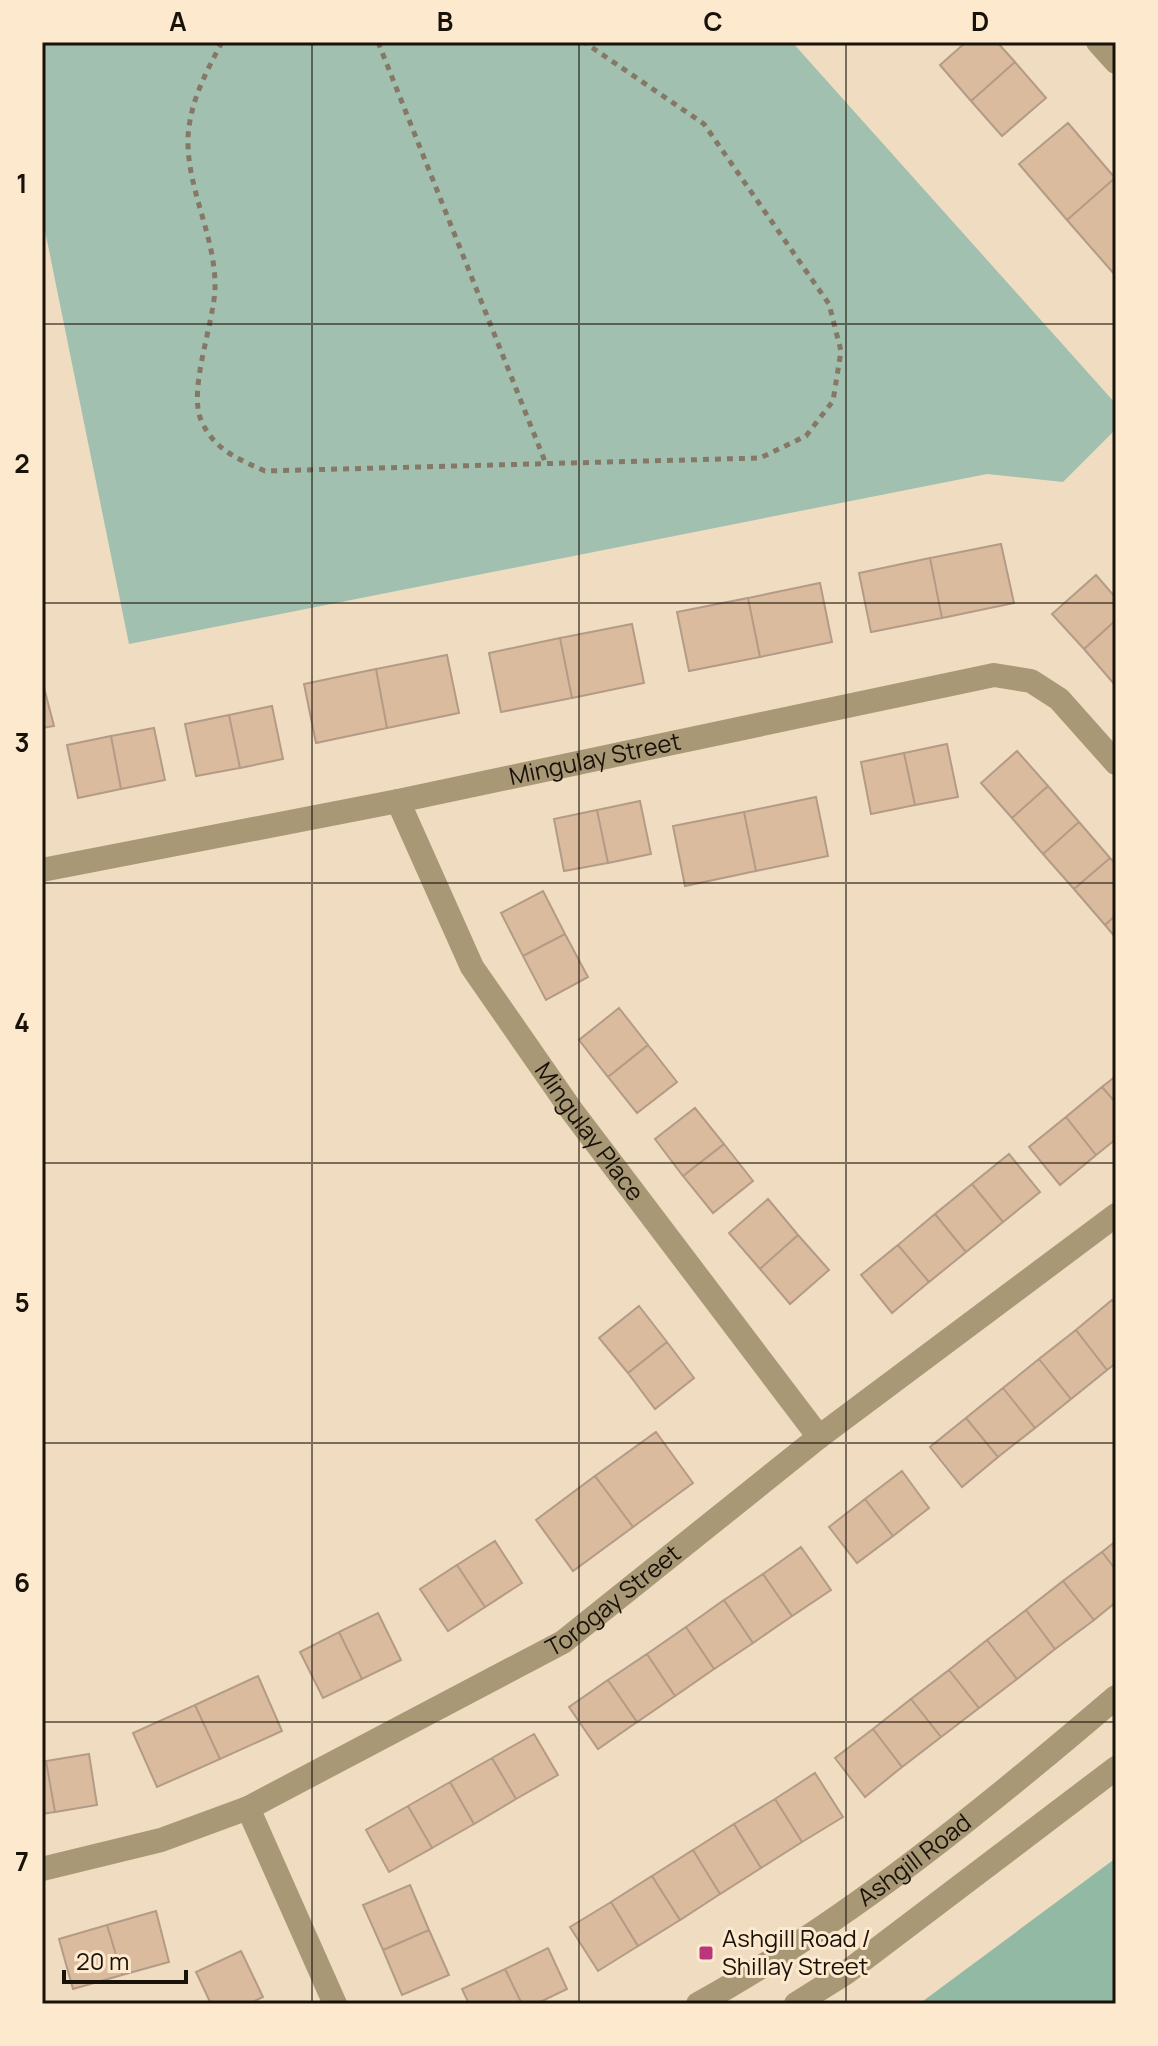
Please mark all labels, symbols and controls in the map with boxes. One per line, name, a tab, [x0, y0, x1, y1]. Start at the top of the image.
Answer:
text: A	[169, 3, 187, 39]
text: B	[437, 3, 453, 39]
text: C	[703, 3, 723, 39]
text: D	[971, 3, 989, 39]
text: 1	[16, 165, 28, 201]
text: 2	[14, 445, 30, 481]
text: 3	[14, 724, 30, 760]
street label: Mingulay Street	[506, 724, 684, 792]
text: 4	[14, 1004, 30, 1040]
street label: Mingulay Place	[528, 1055, 652, 1207]
text: 5	[14, 1284, 30, 1320]
street label: Torogay Street	[539, 1536, 687, 1663]
text: 6	[14, 1564, 30, 1600]
street label: Ashgill Road	[850, 1805, 977, 1913]
text: 7	[15, 1843, 29, 1879]
place label: Ashgill Road / Shillay Street	[722, 1921, 871, 1982]
scale bar	[64, 1934, 186, 1984]
text: 20 m	[76, 1944, 129, 1977]
marker: Ashgill Road / Shillay Street	[697, 1944, 715, 1962]

